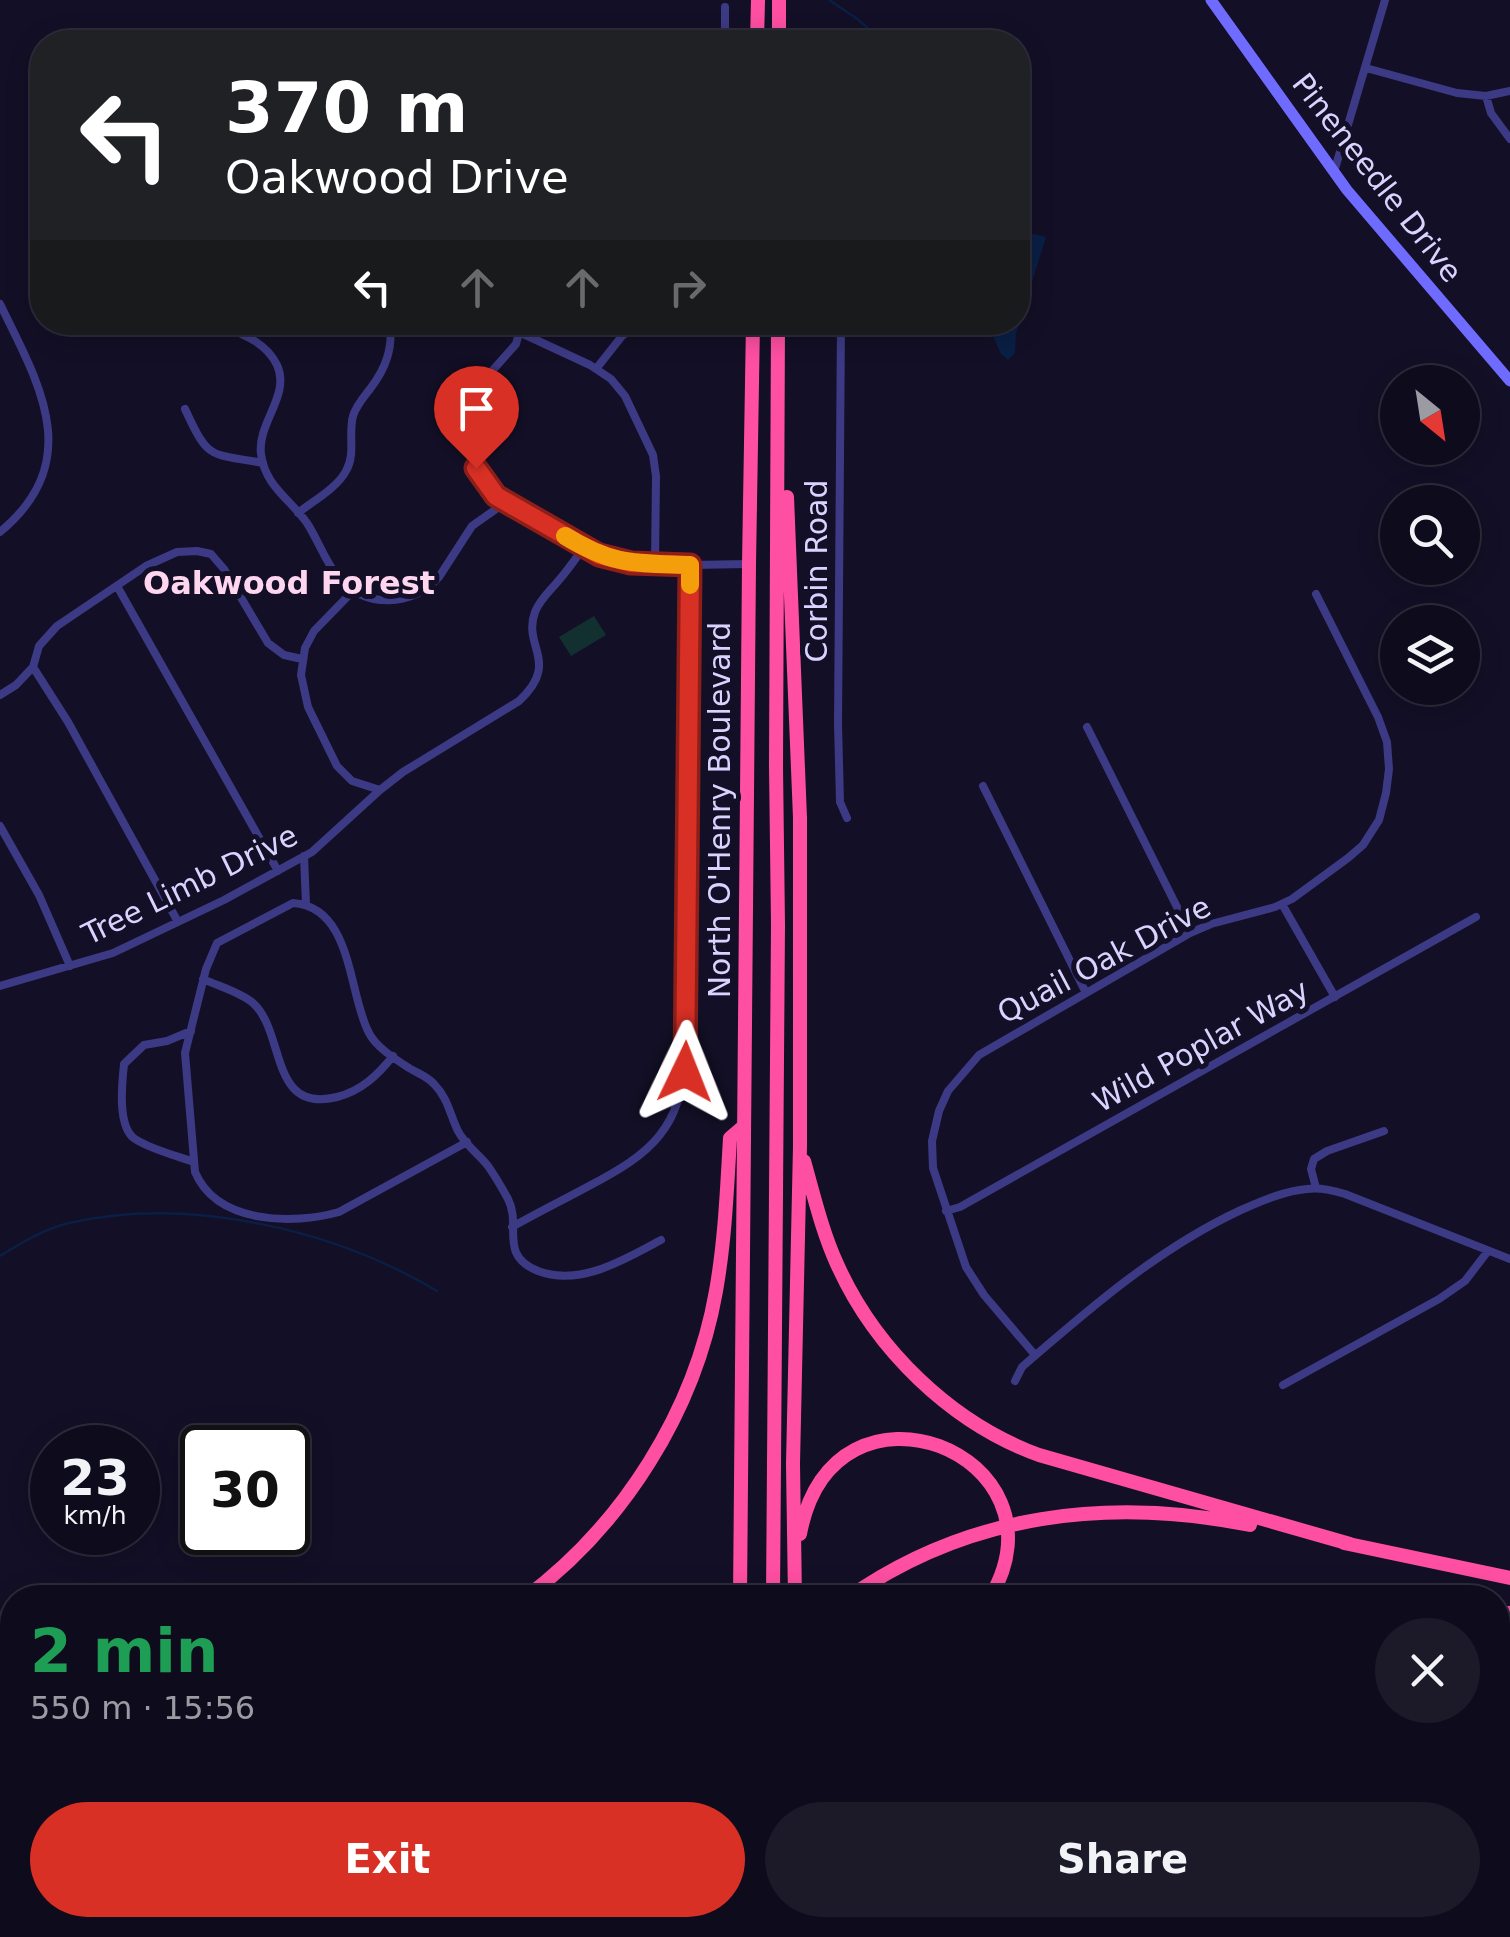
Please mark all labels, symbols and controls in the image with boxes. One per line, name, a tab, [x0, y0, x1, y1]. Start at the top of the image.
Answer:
text: 370 m	[225, 67, 468, 149]
street label: Pineneedle Drive	[1285, 67, 1470, 289]
icon: left	[60, 70, 190, 200]
text: Oakwood Drive	[225, 151, 569, 204]
icon: left	[345, 260, 400, 315]
icon: ahead	[450, 260, 505, 315]
icon: ahead	[555, 260, 610, 315]
icon: right	[660, 260, 715, 315]
north arrow	[1380, 365, 1480, 465]
map controls	[1380, 365, 1480, 705]
pin	[434, 366, 519, 469]
icon: arrive	[449, 381, 504, 436]
street label: Corbin Road	[799, 480, 834, 662]
button: search	[1380, 485, 1480, 585]
district label: Oakwood Forest	[143, 564, 435, 602]
button: layers	[1380, 605, 1480, 705]
street label: North O'Henry Boulevard	[702, 622, 737, 998]
street label: Tree Limb Drive	[76, 817, 303, 952]
street label: Quail Oak Drive	[991, 889, 1216, 1030]
street label: Wild Poplar Way	[1087, 972, 1315, 1119]
position arrow	[633, 1020, 737, 1124]
speed limit sign: 30	[180, 1425, 310, 1555]
text: 23	[60, 1449, 130, 1507]
text: km/h	[63, 1501, 127, 1530]
text: 2 min	[30, 1616, 218, 1686]
button: close	[1375, 1618, 1480, 1723]
text: 550 m · 15:56	[30, 1689, 255, 1727]
button: Exit	[30, 1802, 745, 1917]
button: Share	[765, 1802, 1480, 1917]

